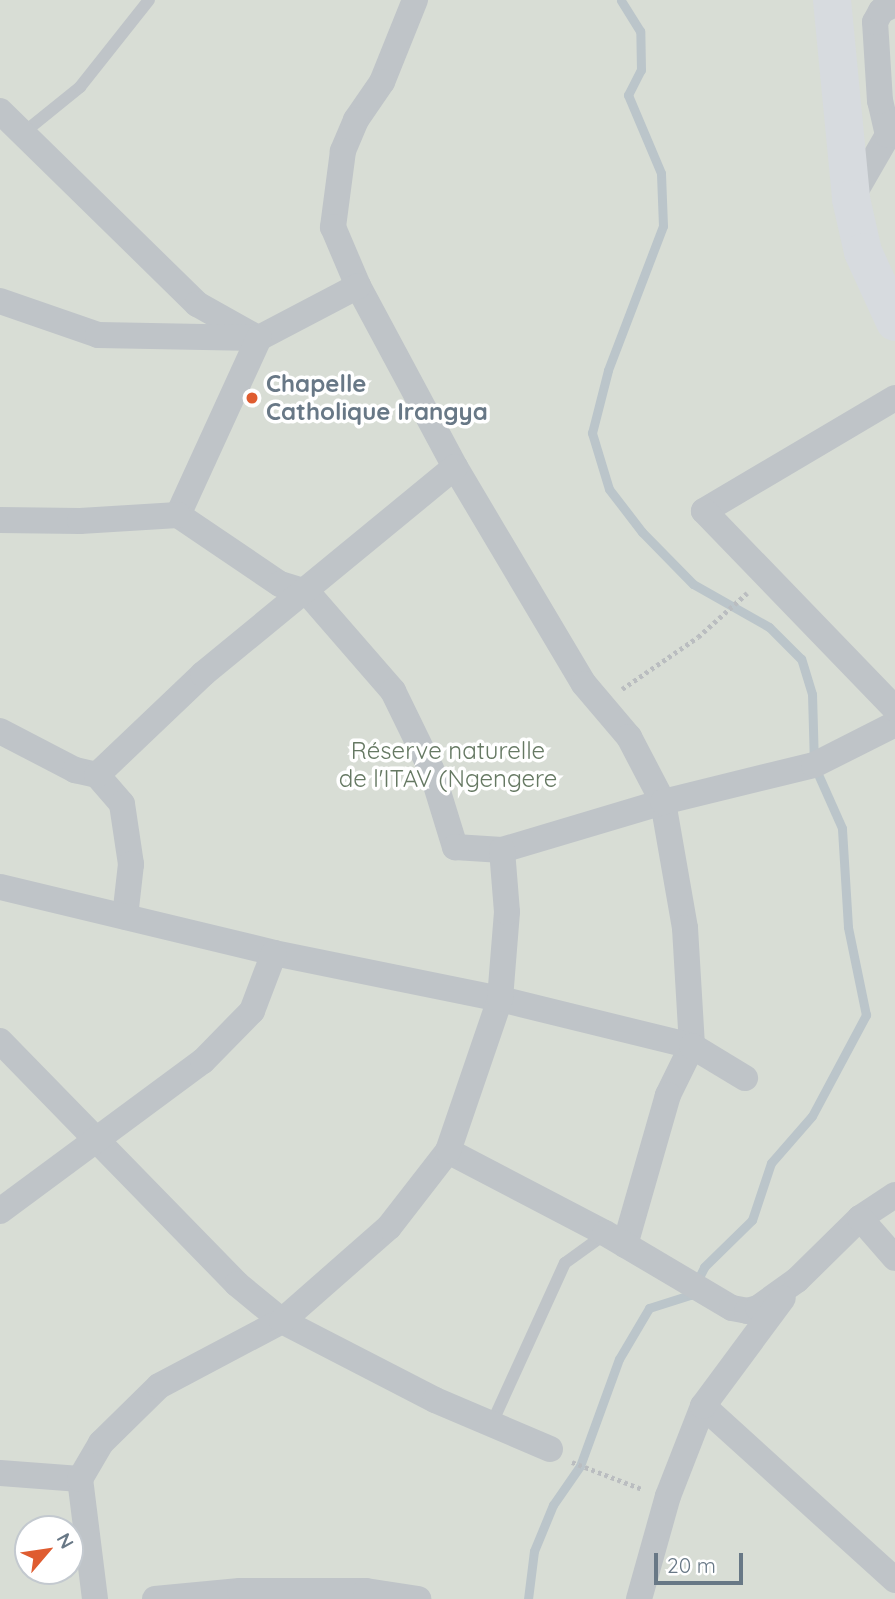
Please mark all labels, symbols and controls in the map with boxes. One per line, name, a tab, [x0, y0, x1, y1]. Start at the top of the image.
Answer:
place label: Chapelle Catholique Irangya	[266, 370, 488, 426]
marker: Chapelle Catholique Irangya	[244, 390, 260, 406]
park label: Réserve naturelle de l'ITAV (Ngengere	[339, 737, 557, 793]
north arrow	[14, 1515, 84, 1585]
text: N	[52, 1529, 79, 1553]
scale bar	[657, 1540, 746, 1584]
text: 20 m	[667, 1552, 716, 1578]

